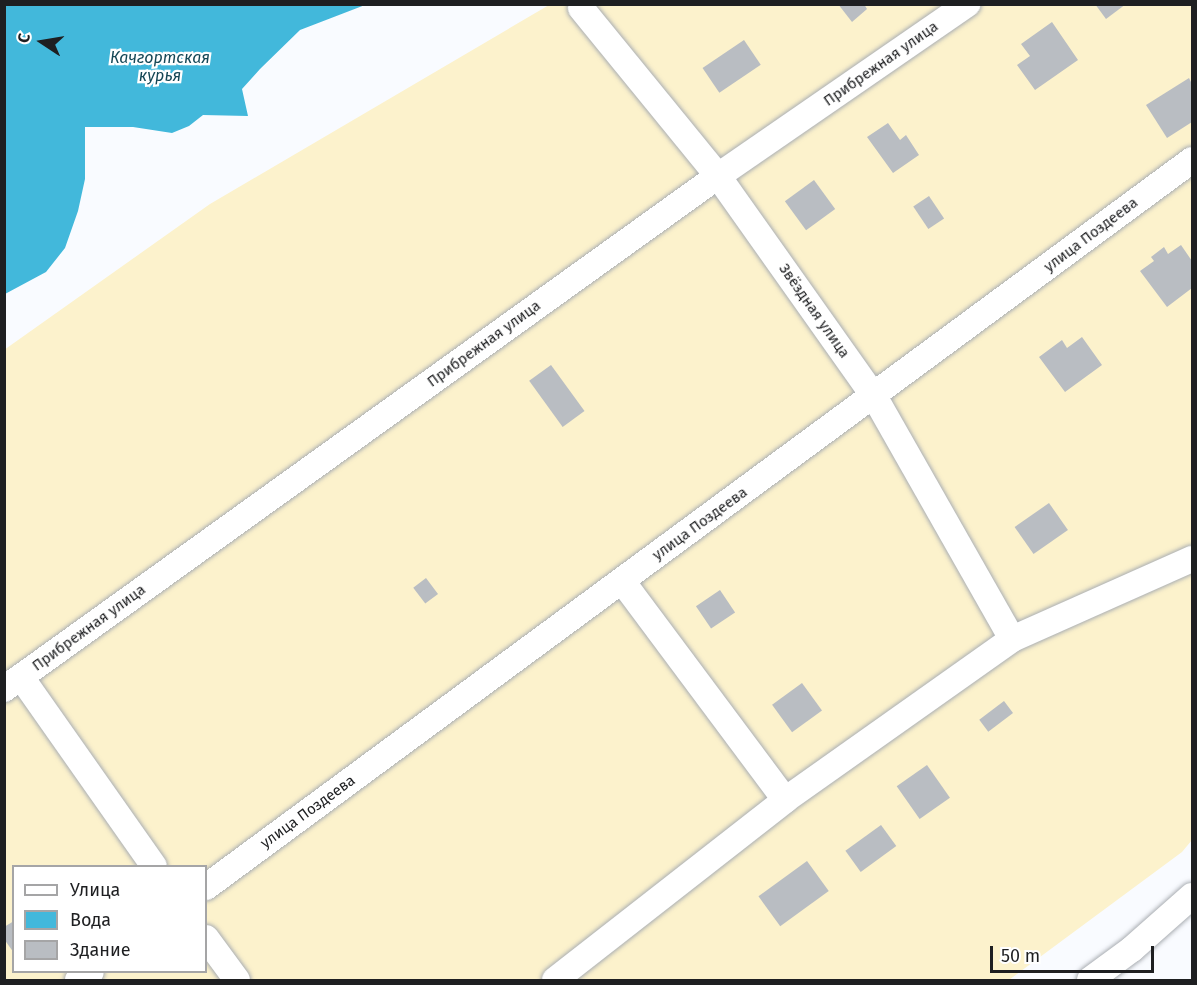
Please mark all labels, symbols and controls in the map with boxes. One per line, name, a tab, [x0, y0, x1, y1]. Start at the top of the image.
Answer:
north arrow	[12, 12, 72, 72]
street label: Прибрежная улица	[820, 18, 942, 110]
text: С	[14, 32, 34, 45]
water label: Качгортская курья	[110, 48, 210, 86]
street label: улица Поздеева	[1041, 194, 1141, 276]
street label: Звёздная улица	[775, 260, 853, 362]
street label: Прибрежная улица	[424, 297, 544, 391]
street label: улица Поздеева	[649, 484, 751, 564]
street label: Прибрежная улица	[29, 581, 149, 675]
street label: улица Поздеева	[257, 772, 359, 852]
legend	[12, 865, 207, 973]
text: Улица	[70, 879, 120, 901]
text: Вода	[70, 909, 111, 931]
scale bar	[993, 934, 1156, 972]
text: Здание	[70, 939, 131, 961]
text: 50 m	[1001, 945, 1040, 967]

